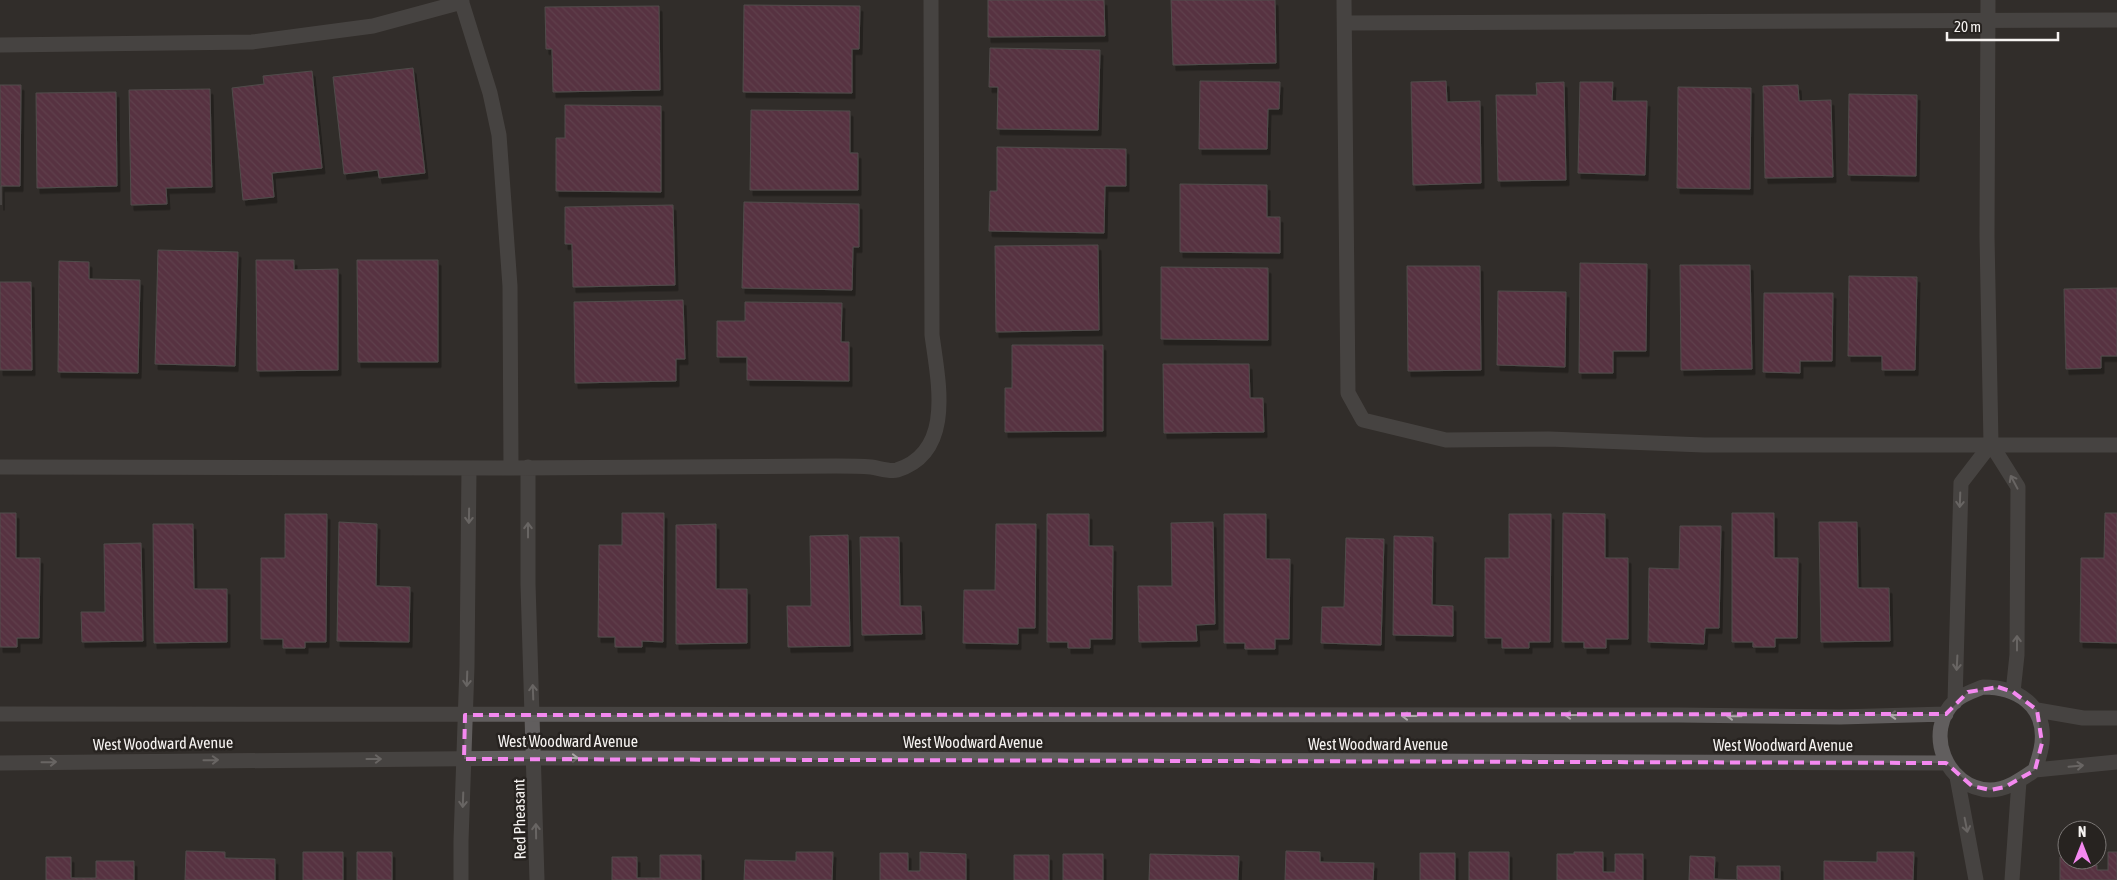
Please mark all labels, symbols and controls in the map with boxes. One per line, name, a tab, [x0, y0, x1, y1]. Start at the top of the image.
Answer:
scale bar	[1947, 10, 2058, 42]
text: 20 m	[1954, 18, 1981, 35]
one-way arrow	[2009, 474, 2019, 489]
one-way arrow	[1955, 492, 1965, 508]
one-way arrow	[464, 508, 474, 524]
one-way arrow	[523, 522, 533, 538]
one-way arrow	[2012, 635, 2022, 652]
one-way arrow	[1952, 654, 1961, 670]
one-way arrow	[462, 670, 472, 687]
one-way arrow	[528, 684, 537, 700]
one-way arrow	[1564, 710, 1580, 720]
one-way arrow	[1402, 711, 1418, 721]
one-way arrow	[1727, 711, 1743, 721]
one-way arrow	[1889, 711, 1905, 720]
street label: West Woodward Avenue	[498, 732, 638, 750]
street label: West Woodward Avenue	[93, 733, 233, 753]
street label: West Woodward Avenue	[903, 733, 1043, 751]
street label: West Woodward Avenue	[1308, 735, 1448, 753]
street label: West Woodward Avenue	[1713, 736, 1853, 754]
one-way arrow	[562, 753, 579, 763]
one-way arrow	[365, 754, 381, 764]
one-way arrow	[202, 755, 219, 765]
one-way arrow	[40, 757, 56, 767]
one-way arrow	[2068, 761, 2084, 771]
street label: Red Pheasant	[509, 778, 529, 860]
one-way arrow	[458, 791, 467, 807]
one-way arrow	[1961, 816, 1971, 832]
north arrow	[2057, 820, 2107, 870]
one-way arrow	[532, 824, 541, 840]
text: N	[2078, 824, 2086, 840]

